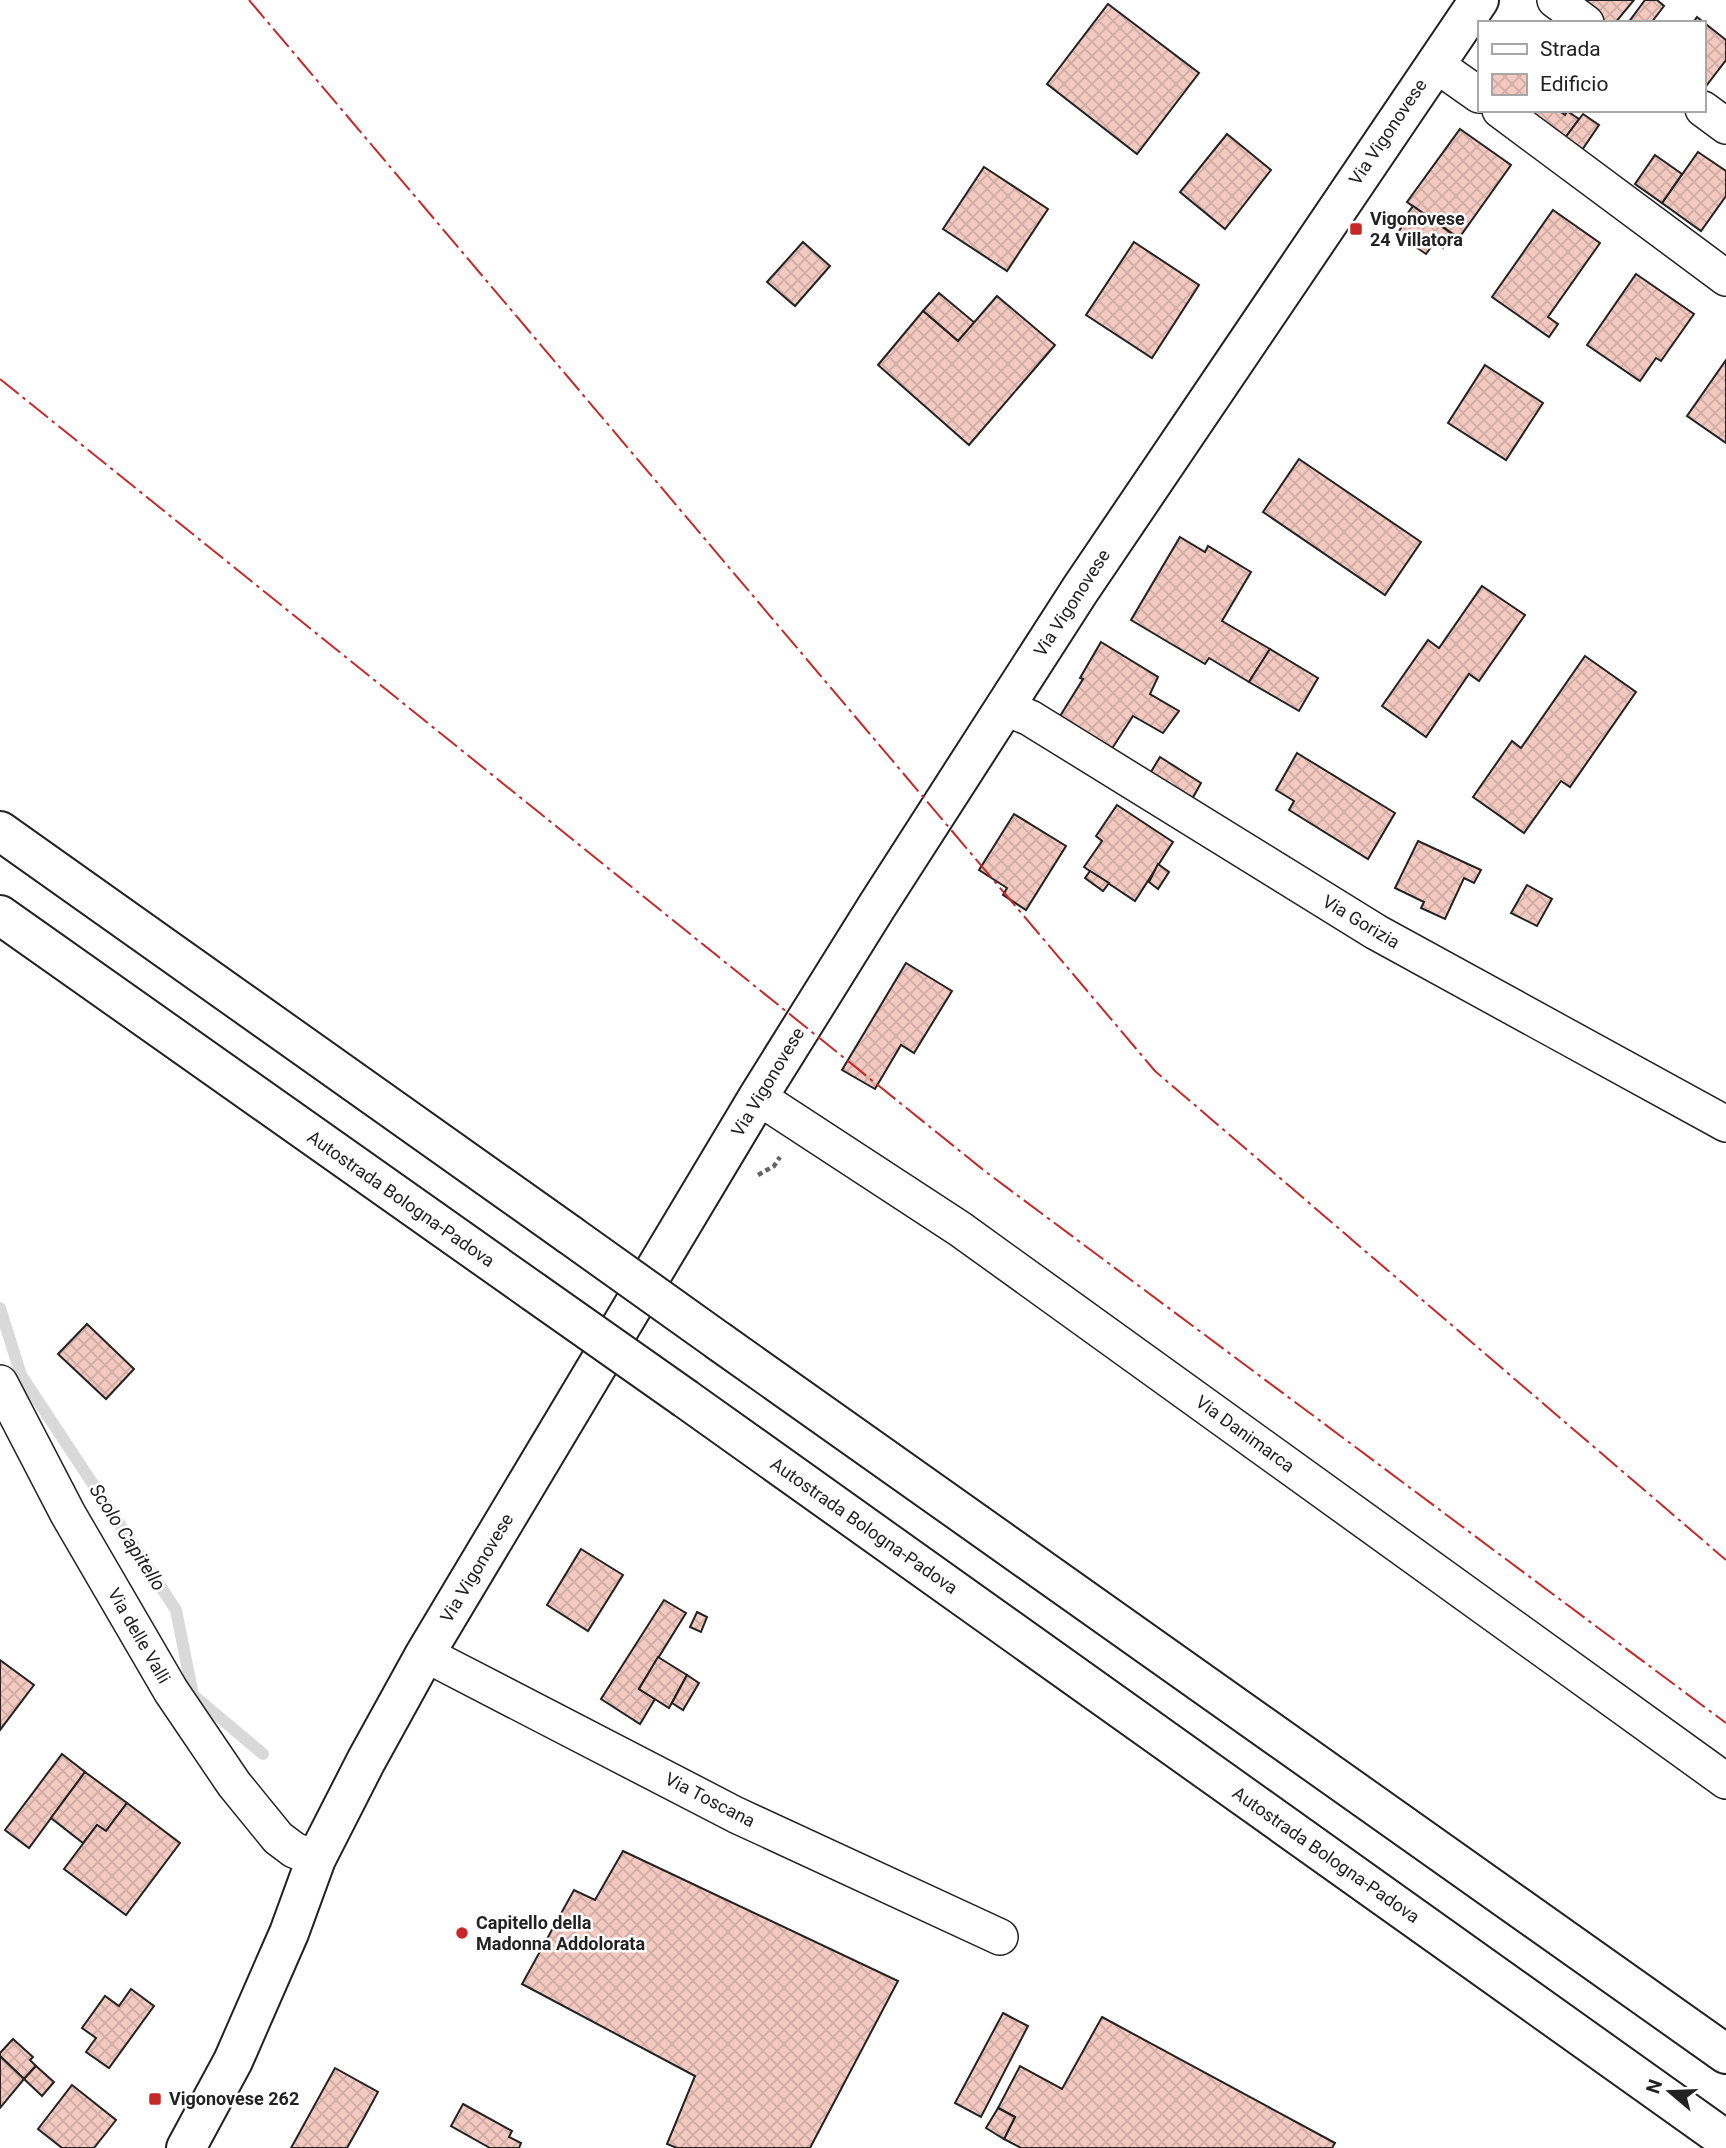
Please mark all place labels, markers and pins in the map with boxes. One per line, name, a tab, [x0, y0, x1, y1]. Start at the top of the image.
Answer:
place label: Vigonovese 24 Villatora	[1370, 208, 1465, 250]
marker: Vigonovese 24 Villatora	[1348, 221, 1364, 237]
place label: Capitello della Madonna Addolorata	[476, 1912, 645, 1954]
marker: Capitello della Madonna Addolorata	[454, 1925, 470, 1941]
place label: Vigonovese 262	[169, 2088, 299, 2109]
marker: Vigonovese 262	[147, 2091, 163, 2107]

